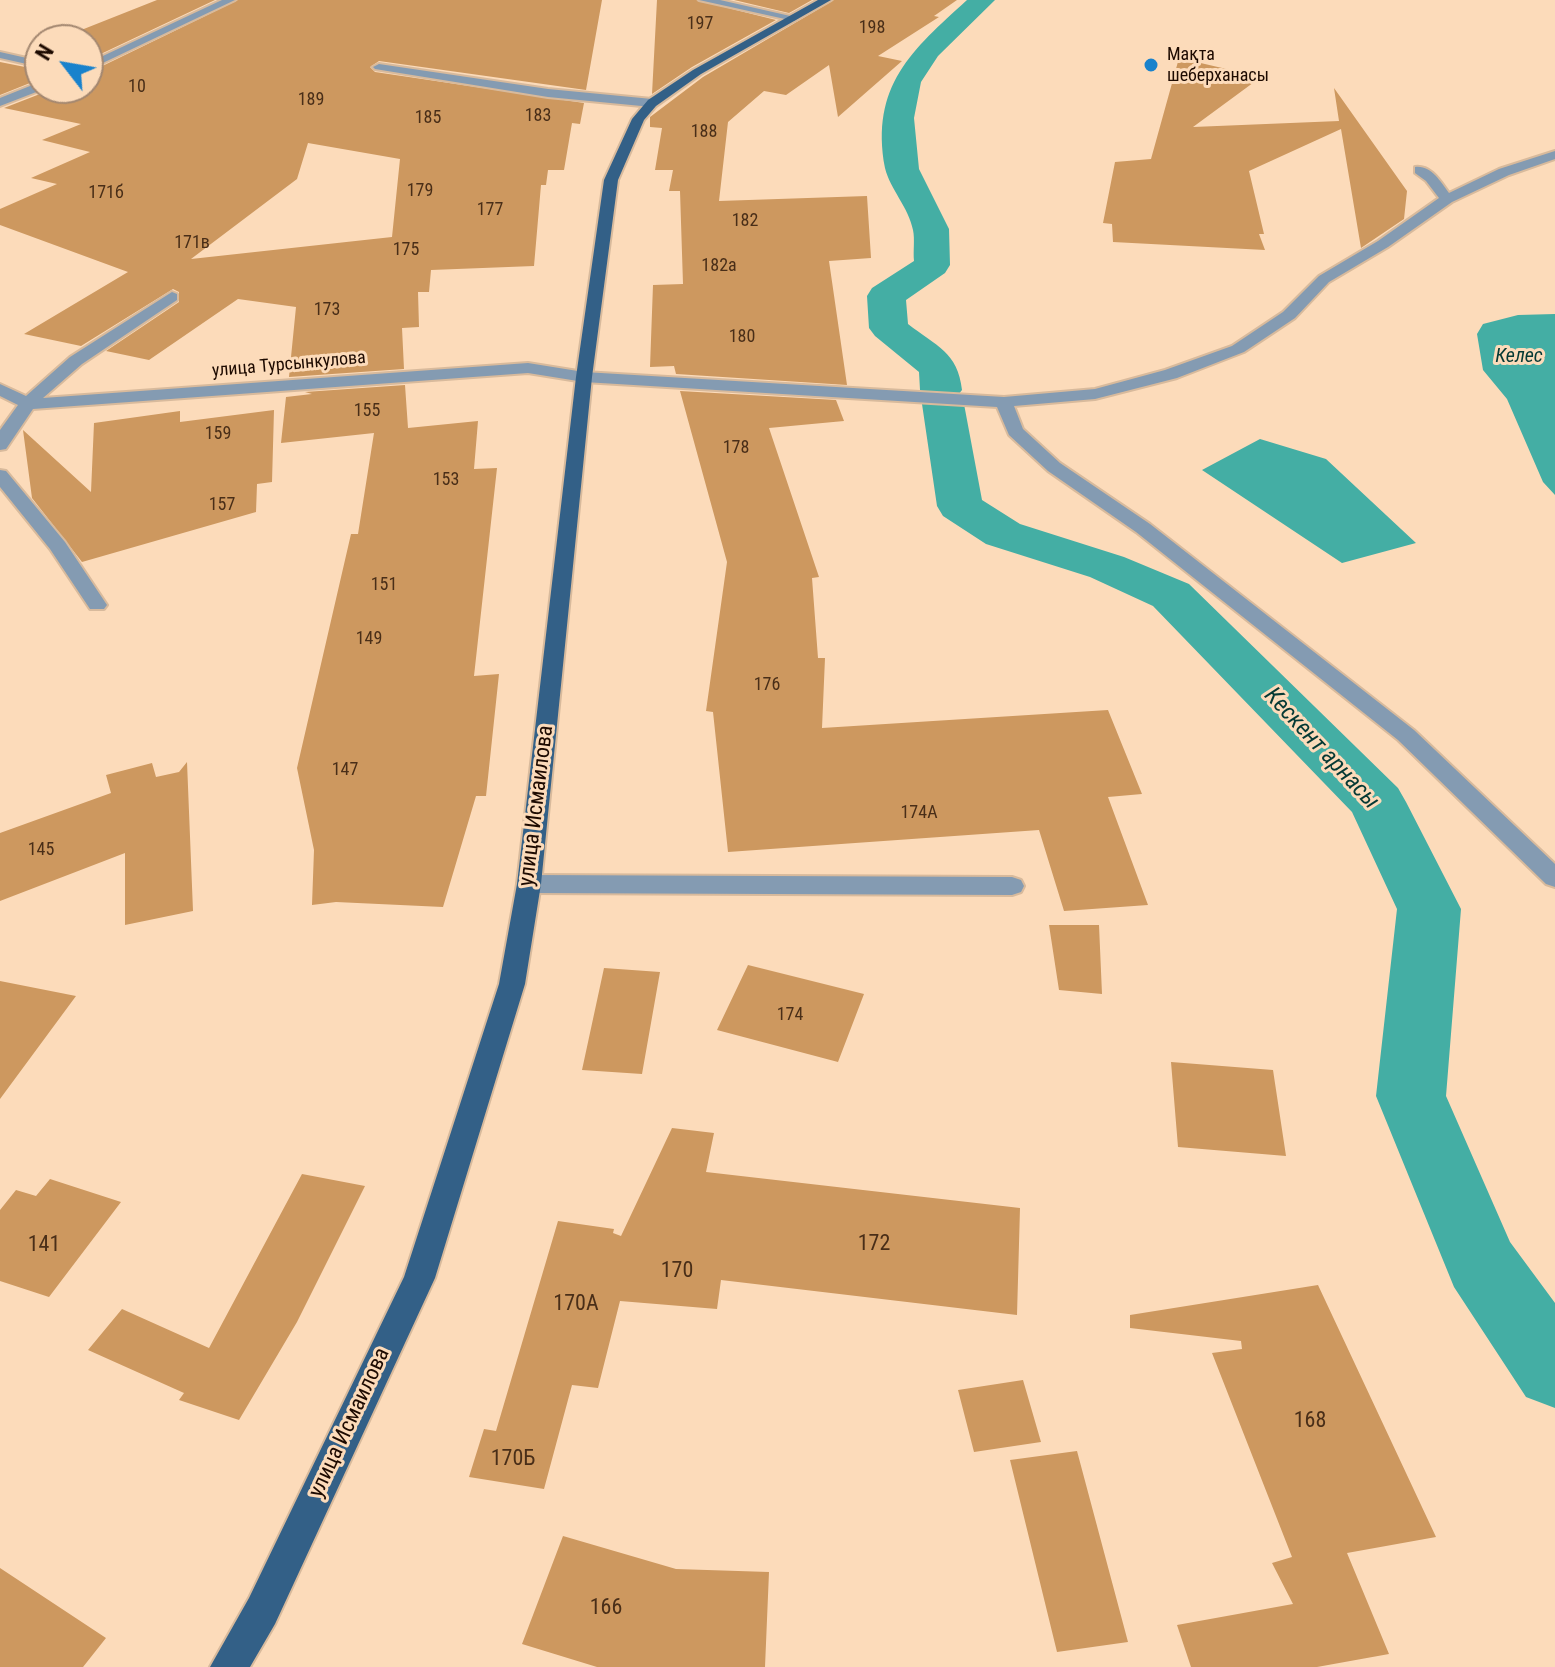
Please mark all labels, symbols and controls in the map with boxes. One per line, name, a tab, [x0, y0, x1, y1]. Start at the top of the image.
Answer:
house number: 197	[687, 13, 713, 35]
house number: 198	[859, 17, 885, 39]
north arrow	[24, 24, 104, 104]
text: N	[31, 40, 59, 65]
place label: Мақта шеберханасы	[1167, 44, 1269, 86]
marker: Мақта шеберханасы	[1142, 56, 1160, 74]
house number: 10	[128, 76, 146, 98]
house number: 189	[298, 89, 324, 111]
house number: 183	[525, 105, 551, 127]
house number: 185	[415, 107, 441, 129]
house number: 188	[691, 121, 717, 143]
house number: 179	[407, 180, 433, 202]
house number: 171б	[88, 182, 124, 204]
house number: 177	[477, 199, 503, 221]
house number: 182	[732, 210, 758, 232]
house number: 171в	[174, 232, 210, 254]
house number: 175	[393, 239, 419, 261]
house number: 182а	[701, 255, 737, 277]
house number: 173	[314, 299, 340, 321]
house number: 180	[729, 326, 755, 348]
water label: Келес	[1495, 345, 1543, 369]
street label: улица Турсынкулова	[211, 348, 367, 382]
house number: 155	[354, 400, 380, 422]
house number: 159	[205, 423, 231, 445]
house number: 178	[723, 437, 749, 459]
house number: 153	[433, 469, 459, 491]
house number: 157	[209, 494, 235, 516]
house number: 151	[371, 574, 397, 596]
house number: 149	[356, 628, 382, 650]
house number: 176	[754, 674, 780, 696]
water label: Кескент арнасы	[1257, 682, 1385, 816]
street label: улица Исмаилова	[514, 724, 560, 888]
house number: 147	[332, 759, 358, 781]
house number: 174А	[900, 802, 938, 824]
house number: 145	[28, 839, 54, 861]
house number: 174	[777, 1004, 803, 1026]
house number: 172	[858, 1231, 890, 1257]
house number: 141	[28, 1232, 60, 1258]
house number: 170	[661, 1258, 693, 1284]
house number: 170А	[553, 1291, 599, 1317]
street label: улица Исмаилова	[304, 1344, 396, 1502]
house number: 168	[1294, 1408, 1326, 1434]
house number: 170Б	[491, 1446, 535, 1472]
house number: 166	[590, 1595, 622, 1621]

